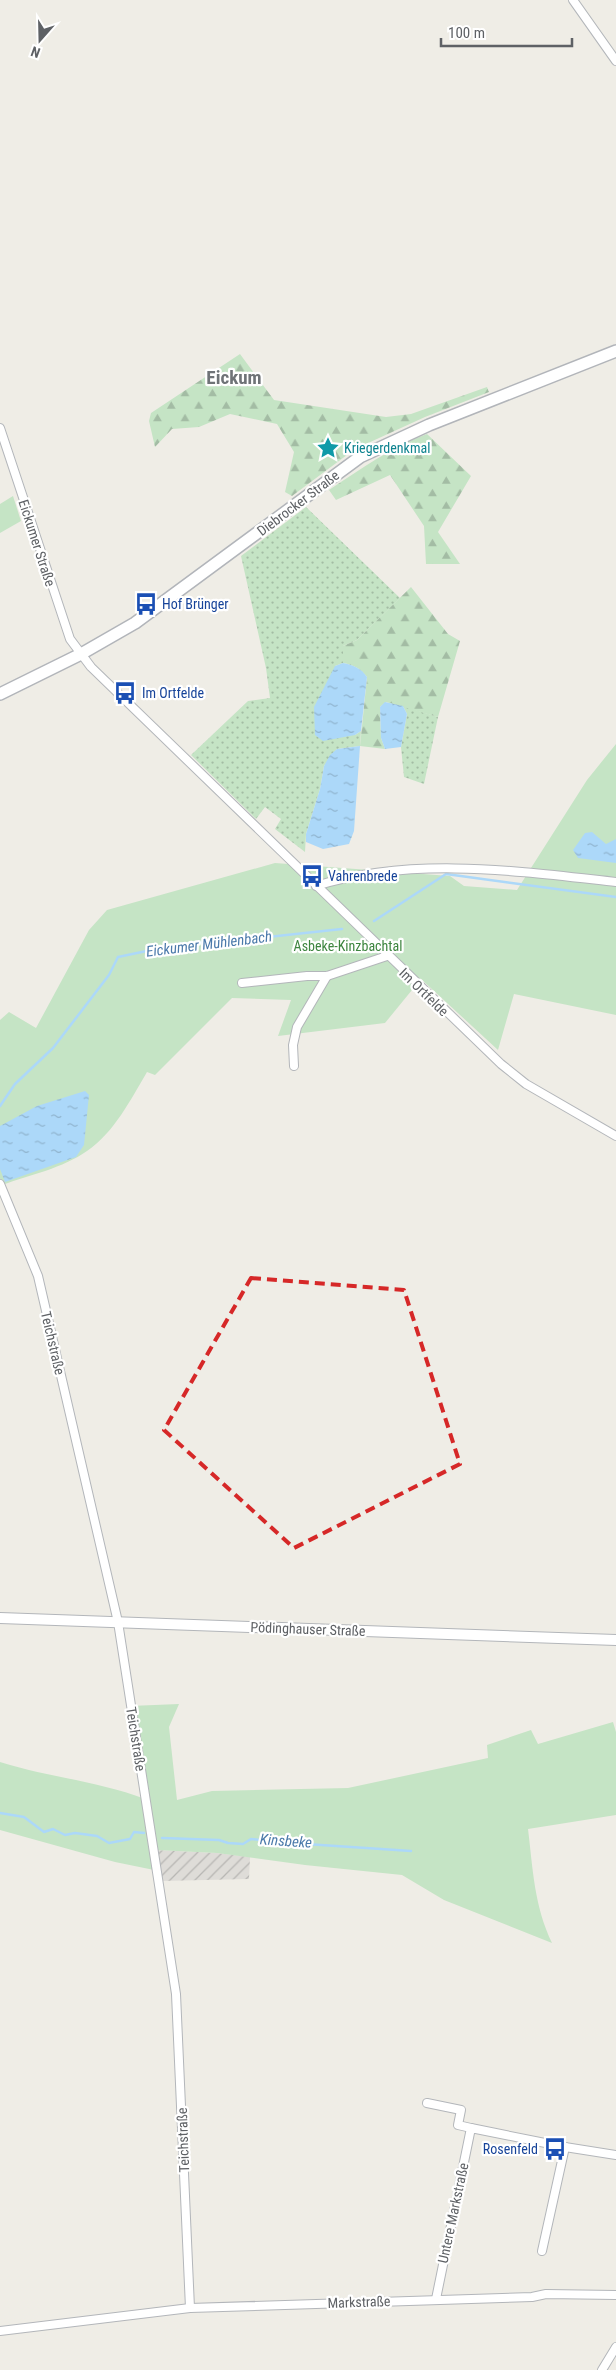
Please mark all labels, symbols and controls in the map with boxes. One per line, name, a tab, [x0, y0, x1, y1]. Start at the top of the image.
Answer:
north arrow	[15, 15, 65, 65]
scale bar	[441, 15, 572, 47]
text: 100 m	[448, 24, 485, 42]
text: N	[29, 43, 42, 61]
district label: Eickum	[206, 366, 262, 389]
place icon: Kriegerdenkmal	[315, 435, 341, 461]
place label: Kriegerdenkmal	[344, 440, 430, 456]
street label: Diebrocker Straße	[254, 467, 342, 539]
street label: Eickumer Straße	[15, 498, 59, 589]
bus stop icon: Hof Brünger	[133, 591, 159, 617]
place label: Hof Brünger	[162, 596, 229, 612]
bus stop icon: Im Ortfelde	[112, 680, 138, 706]
place label: Im Ortfelde	[142, 685, 204, 701]
bus stop icon: Vahrenbrede	[299, 863, 325, 889]
place label: Vahrenbrede	[328, 868, 398, 884]
water label: Eickumer Mühlenbach	[145, 927, 273, 961]
park label: Asbeke-Kinzbachtal	[294, 938, 402, 954]
street label: Im Ortfelde	[396, 965, 452, 1020]
street label: Teichstraße	[38, 1310, 68, 1377]
street label: Pödinghauser Straße	[250, 1619, 366, 1639]
street label: Teichstraße	[123, 1706, 149, 1773]
water label: Kinsbeke	[259, 1830, 313, 1852]
street label: Teichstraße	[174, 2107, 192, 2173]
bus stop icon: Rosenfeld	[542, 2136, 568, 2162]
place label: Rosenfeld	[483, 2141, 538, 2157]
street label: Untere Markstraße	[435, 2161, 472, 2265]
street label: Markstraße	[327, 2293, 391, 2311]

